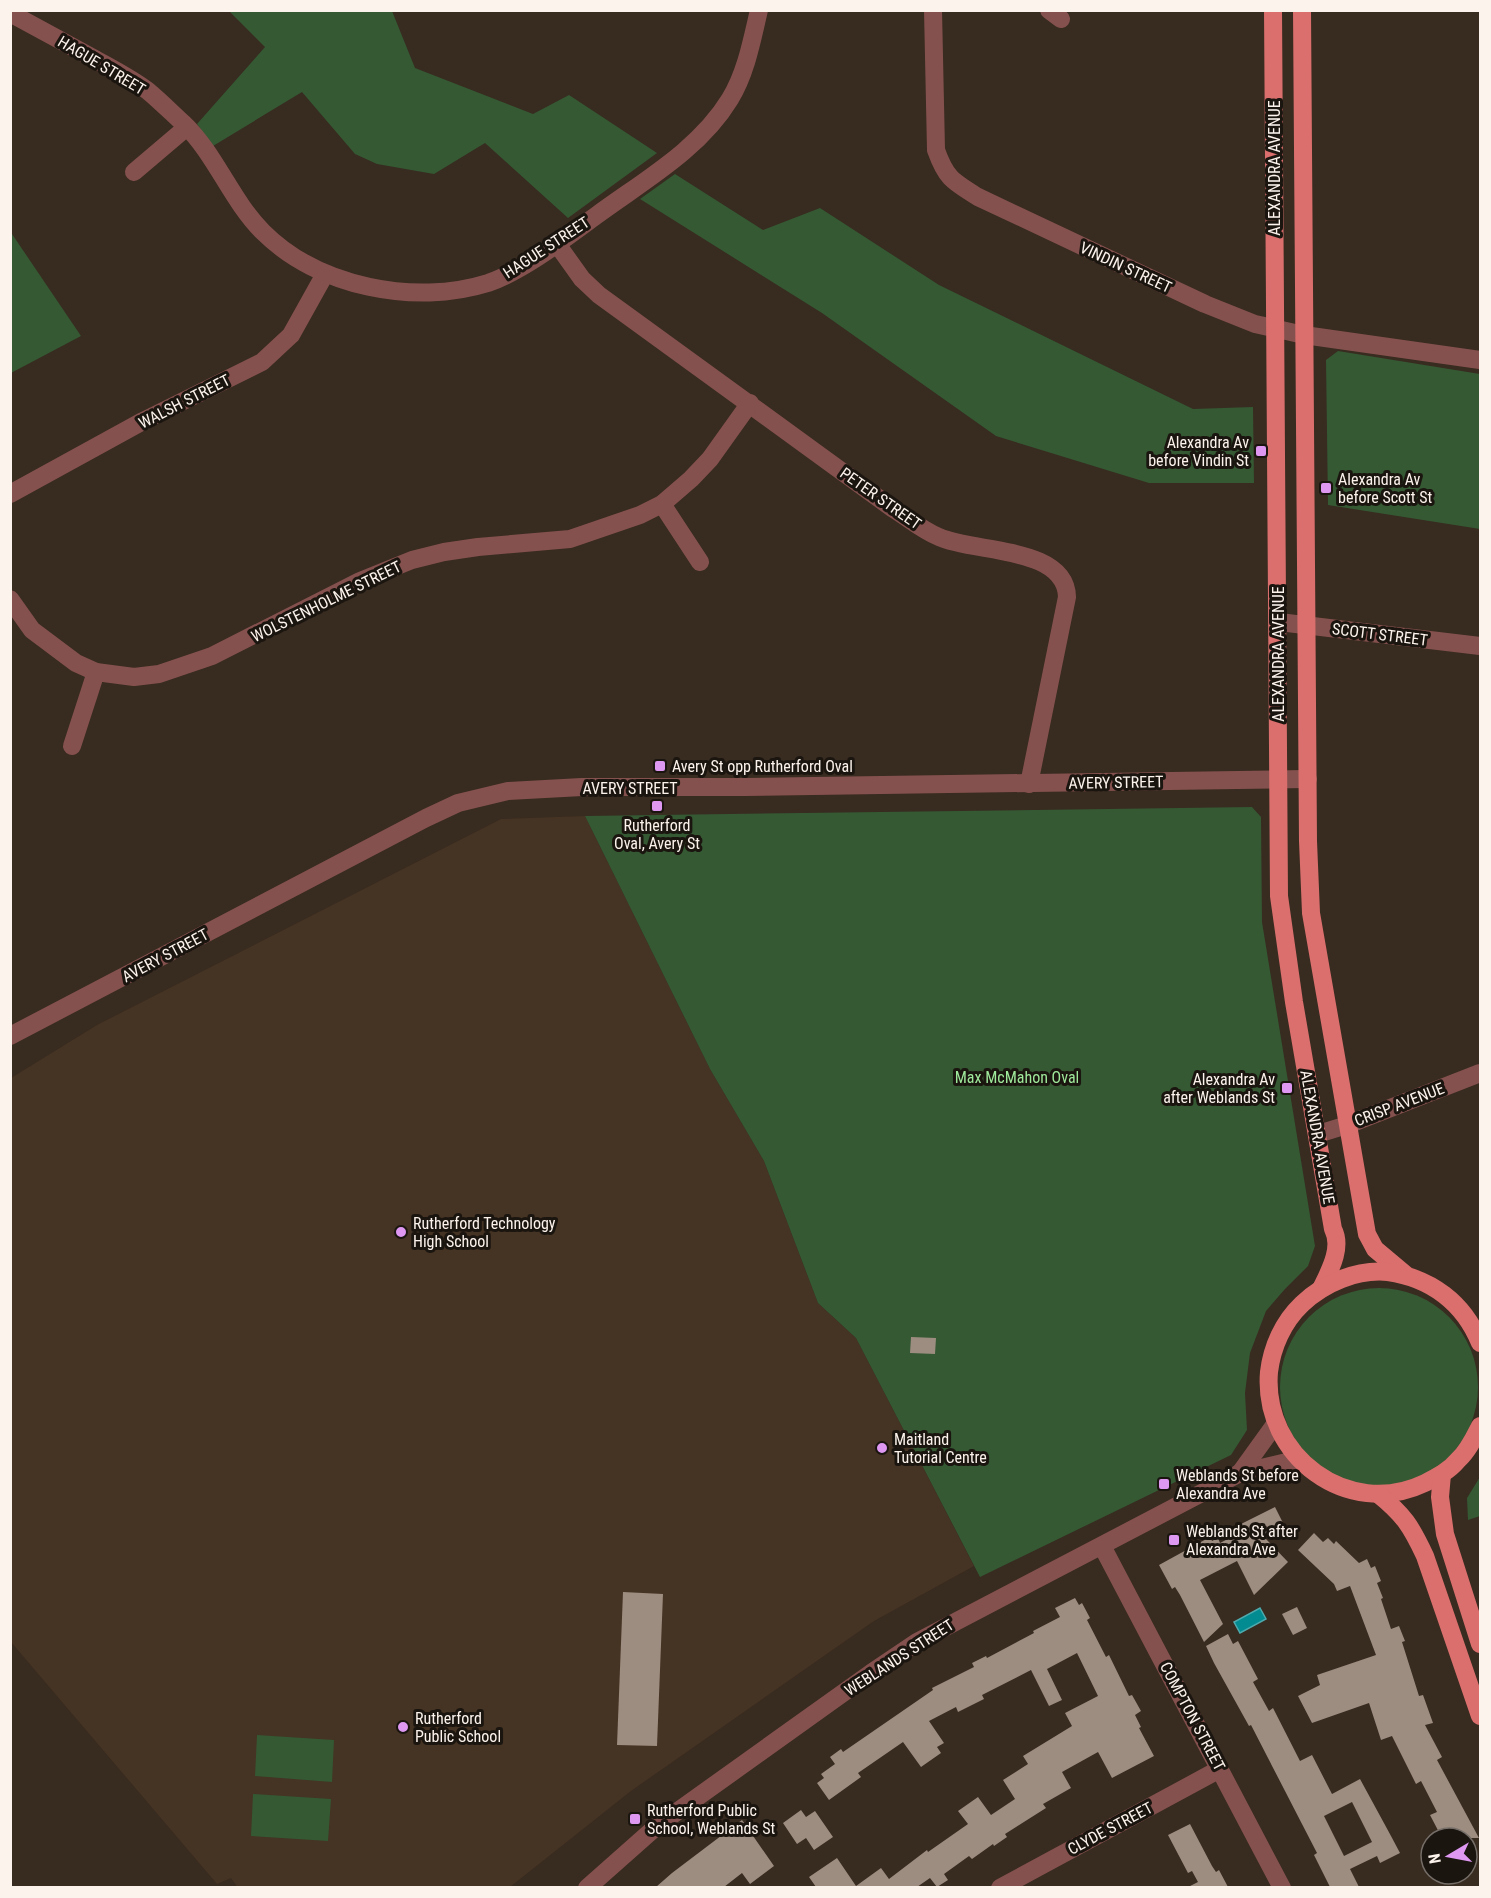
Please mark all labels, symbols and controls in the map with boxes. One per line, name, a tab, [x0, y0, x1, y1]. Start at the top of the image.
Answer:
street label: HAGUE STREET	[55, 32, 149, 99]
street label: ALEXANDRA AVENUE	[1265, 100, 1284, 236]
street label: HAGUE STREET	[500, 213, 593, 282]
street label: VINDIN STREET	[1077, 238, 1175, 297]
street label: WALSH STREET	[135, 370, 233, 433]
place label: Alexandra Av before Vindin St	[1148, 433, 1249, 470]
marker: Alexandra Av before Vindin St	[1254, 444, 1268, 458]
street label: PETER STREET	[836, 463, 925, 533]
place label: Alexandra Av before Scott St	[1338, 470, 1433, 507]
marker: Alexandra Av before Scott St	[1319, 481, 1333, 495]
street label: WOLSTENHOLME STREET	[248, 557, 404, 646]
street label: ALEXANDRA AVENUE	[1269, 586, 1288, 722]
street label: SCOTT STREET	[1331, 619, 1429, 650]
place label: Avery St opp Rutherford Oval	[672, 757, 853, 776]
marker: Avery St opp Rutherford Oval	[653, 759, 667, 773]
street label: AVERY STREET	[1068, 772, 1164, 793]
street label: AVERY STREET	[582, 779, 678, 798]
marker: Rutherford Oval, Avery St	[650, 799, 664, 813]
place label: Rutherford Oval, Avery St	[614, 816, 700, 853]
street label: AVERY STREET	[119, 925, 212, 986]
park label: Max McMahon Oval	[955, 1068, 1079, 1087]
street label: ALEXANDRA AVENUE	[1296, 1069, 1339, 1206]
place label: Alexandra Av after Weblands St	[1163, 1070, 1275, 1107]
street label: CRISP AVENUE	[1352, 1079, 1447, 1130]
marker: Alexandra Av after Weblands St	[1280, 1081, 1294, 1095]
place label: Rutherford Technology High School	[413, 1214, 556, 1251]
marker: Rutherford Technology High School	[394, 1225, 408, 1239]
place label: Maitland Tutorial Centre	[894, 1430, 987, 1467]
marker: Maitland Tutorial Centre	[875, 1441, 889, 1455]
place label: Weblands St before Alexandra Ave	[1176, 1466, 1299, 1503]
marker: Weblands St before Alexandra Ave	[1157, 1477, 1171, 1491]
place label: Weblands St after Alexandra Ave	[1186, 1522, 1298, 1559]
marker: Weblands St after Alexandra Ave	[1167, 1533, 1181, 1547]
street label: WEBLANDS STREET	[841, 1615, 957, 1700]
street label: COMPTON STREET	[1156, 1659, 1229, 1774]
place label: Rutherford Public School	[415, 1709, 501, 1746]
marker: Rutherford Public School	[396, 1720, 410, 1734]
street label: CLYDE STREET	[1065, 1798, 1156, 1859]
place label: Rutherford Public School, Weblands St	[647, 1801, 776, 1838]
marker: Rutherford Public School, Weblands St	[628, 1812, 642, 1826]
north arrow	[1419, 1826, 1479, 1886]
text: N	[1425, 1852, 1445, 1865]

